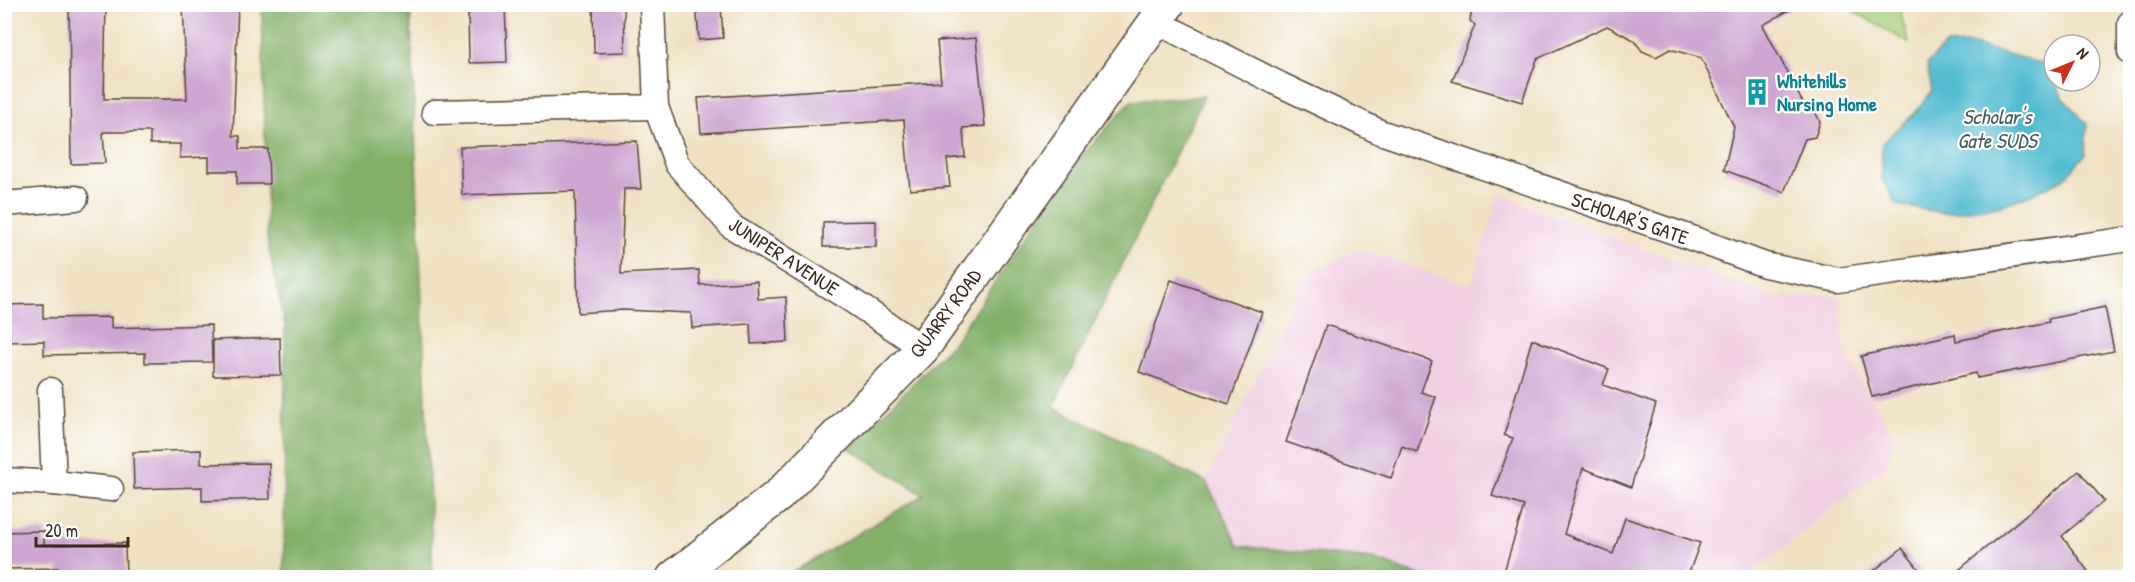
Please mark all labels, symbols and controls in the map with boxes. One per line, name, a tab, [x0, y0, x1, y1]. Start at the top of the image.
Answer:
north arrow	[2042, 33, 2102, 93]
text: N	[2072, 42, 2094, 64]
place label: Whitehills Nursing Home	[1777, 67, 1877, 118]
building icon: Whitehills Nursing Home	[1742, 77, 1772, 107]
water label: Scholar's Gate SUDS	[1957, 102, 2040, 155]
street label: SCHOLAR'S GATE	[1568, 185, 1692, 251]
street label: JUNIPER AVENUE	[724, 210, 844, 302]
street label: QUARRY ROAD	[903, 263, 988, 363]
scale bar	[36, 510, 128, 548]
text: 20 m	[45, 518, 78, 543]

